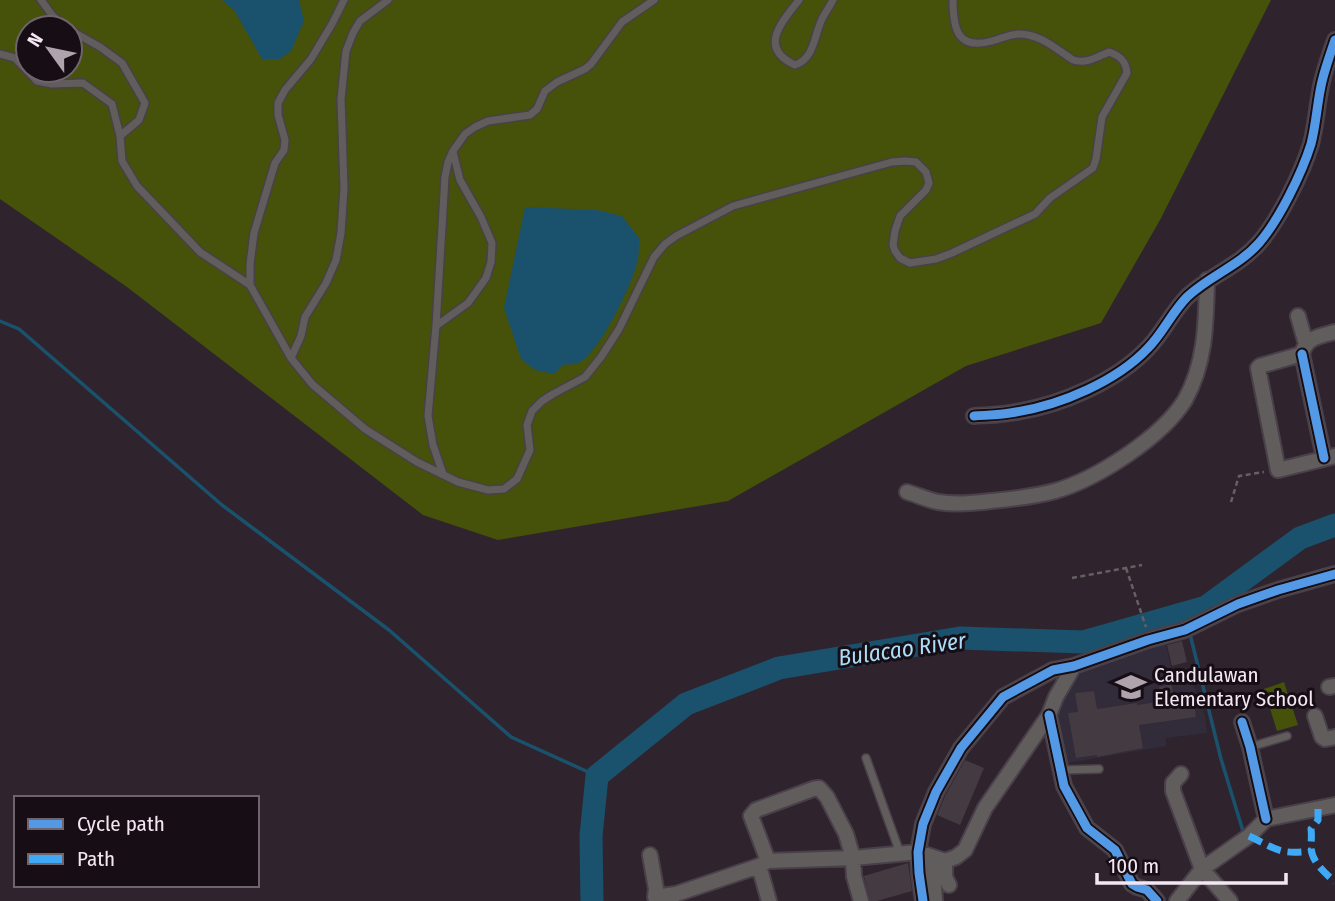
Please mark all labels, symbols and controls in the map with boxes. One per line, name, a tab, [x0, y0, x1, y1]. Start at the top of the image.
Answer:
north arrow	[14, 14, 84, 84]
text: N	[22, 29, 48, 51]
water label: Bulacao River	[837, 626, 969, 672]
place label: Candulawan Elementary School	[1154, 662, 1314, 712]
school or university icon: Candulawan Elementary School	[1114, 670, 1148, 704]
legend	[14, 796, 259, 887]
text: Cycle path	[77, 811, 165, 837]
scale bar	[1097, 842, 1286, 886]
text: Path	[77, 846, 115, 872]
text: 100 m	[1108, 853, 1159, 879]

